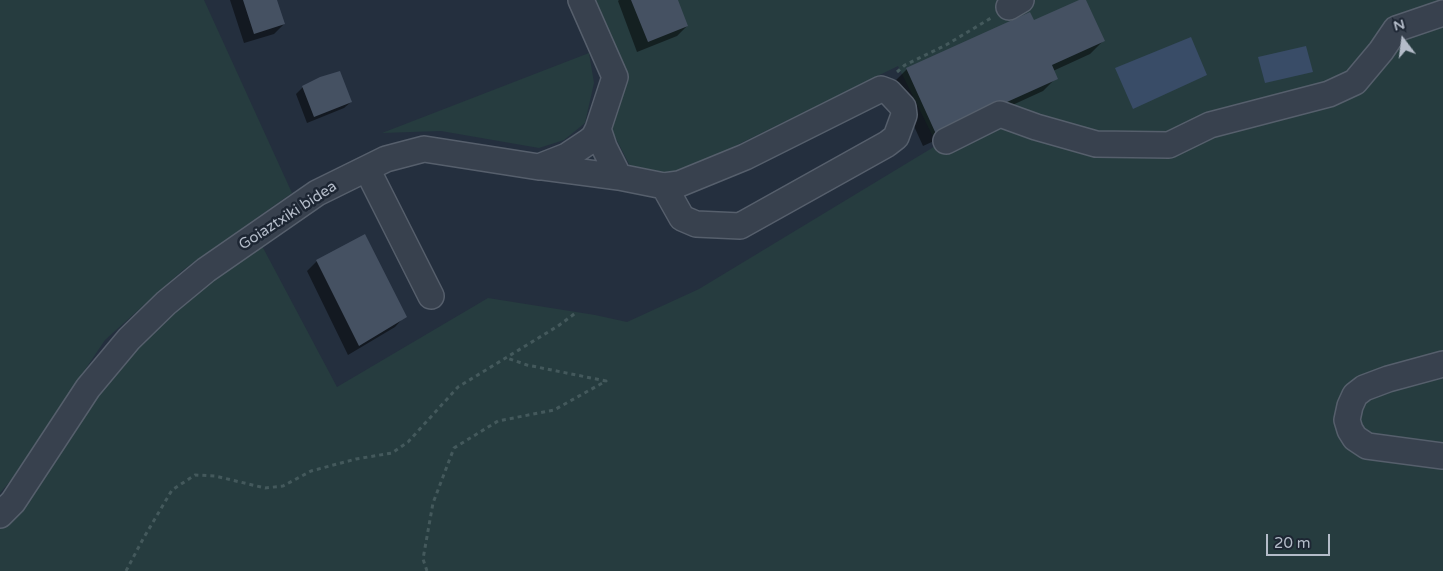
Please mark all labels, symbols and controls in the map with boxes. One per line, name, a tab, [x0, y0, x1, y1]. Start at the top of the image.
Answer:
north arrow	[1378, 15, 1428, 65]
text: N	[1391, 15, 1407, 35]
street label: Goiaztxiki bidea	[236, 178, 340, 254]
scale bar	[1268, 524, 1332, 556]
text: 20 m	[1274, 534, 1311, 552]

